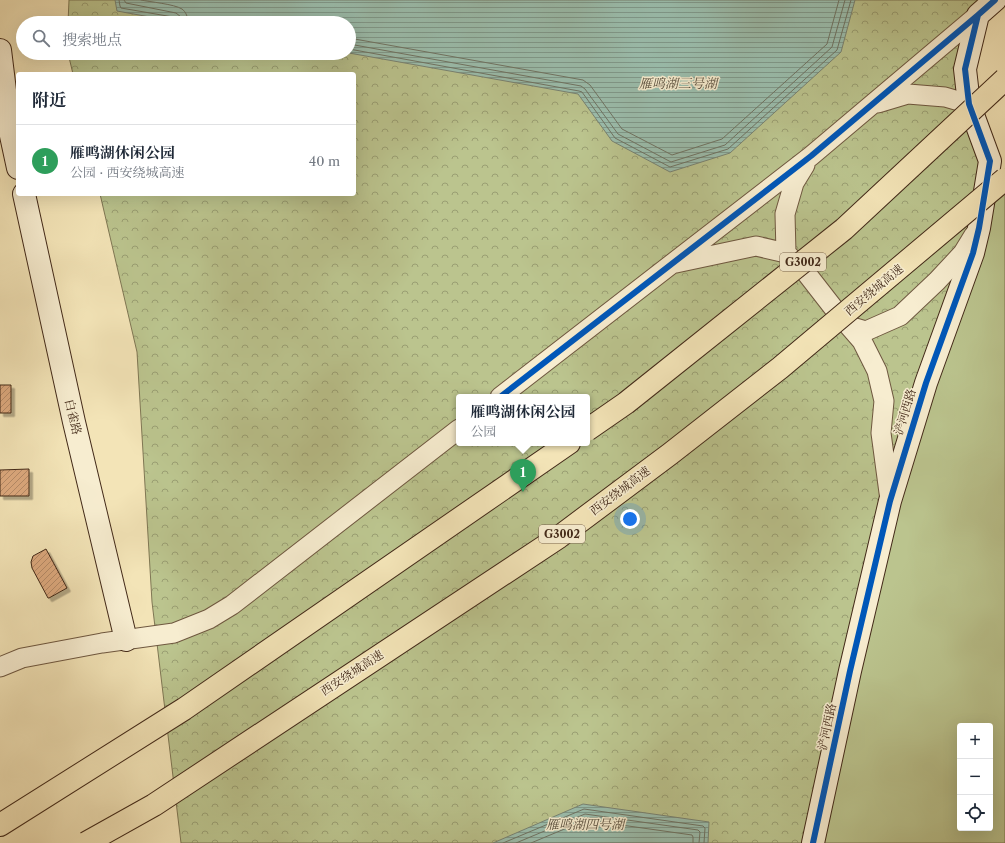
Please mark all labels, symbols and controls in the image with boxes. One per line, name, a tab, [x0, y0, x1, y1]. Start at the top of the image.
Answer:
search box	[16, 16, 356, 60]
icon: search	[30, 27, 52, 49]
text: 搜索地点	[62, 30, 122, 49]
water label: 雁鸣湖三号湖	[639, 75, 719, 91]
text: 附近	[32, 90, 66, 110]
text: 雁鸣湖休闲公园	[70, 143, 175, 162]
text: 1	[42, 153, 48, 169]
text: 40 m	[309, 153, 340, 169]
text: 公园 · 西安绕城高速	[70, 164, 185, 180]
road number: G3002	[780, 253, 826, 271]
street label: 西安绕城高速	[841, 261, 906, 319]
street label: 浐河西路	[890, 387, 919, 437]
popup	[456, 394, 590, 446]
street label: 白雀路	[62, 398, 85, 436]
text: 雁鸣湖休闲公园	[470, 402, 576, 421]
text: 公园	[470, 423, 497, 439]
pin: 1	[510, 459, 536, 492]
street label: 西安绕城高速	[586, 463, 653, 518]
your location	[620, 509, 640, 529]
road number: G3002	[539, 525, 585, 543]
street label: 西安绕城高速	[317, 647, 386, 698]
street label: 浐河西路	[814, 702, 839, 752]
map controls	[957, 723, 993, 831]
button: +	[957, 723, 993, 759]
button: −	[957, 759, 993, 795]
button: locate	[957, 795, 993, 831]
water label: 雁鸣湖四号湖	[546, 816, 626, 832]

